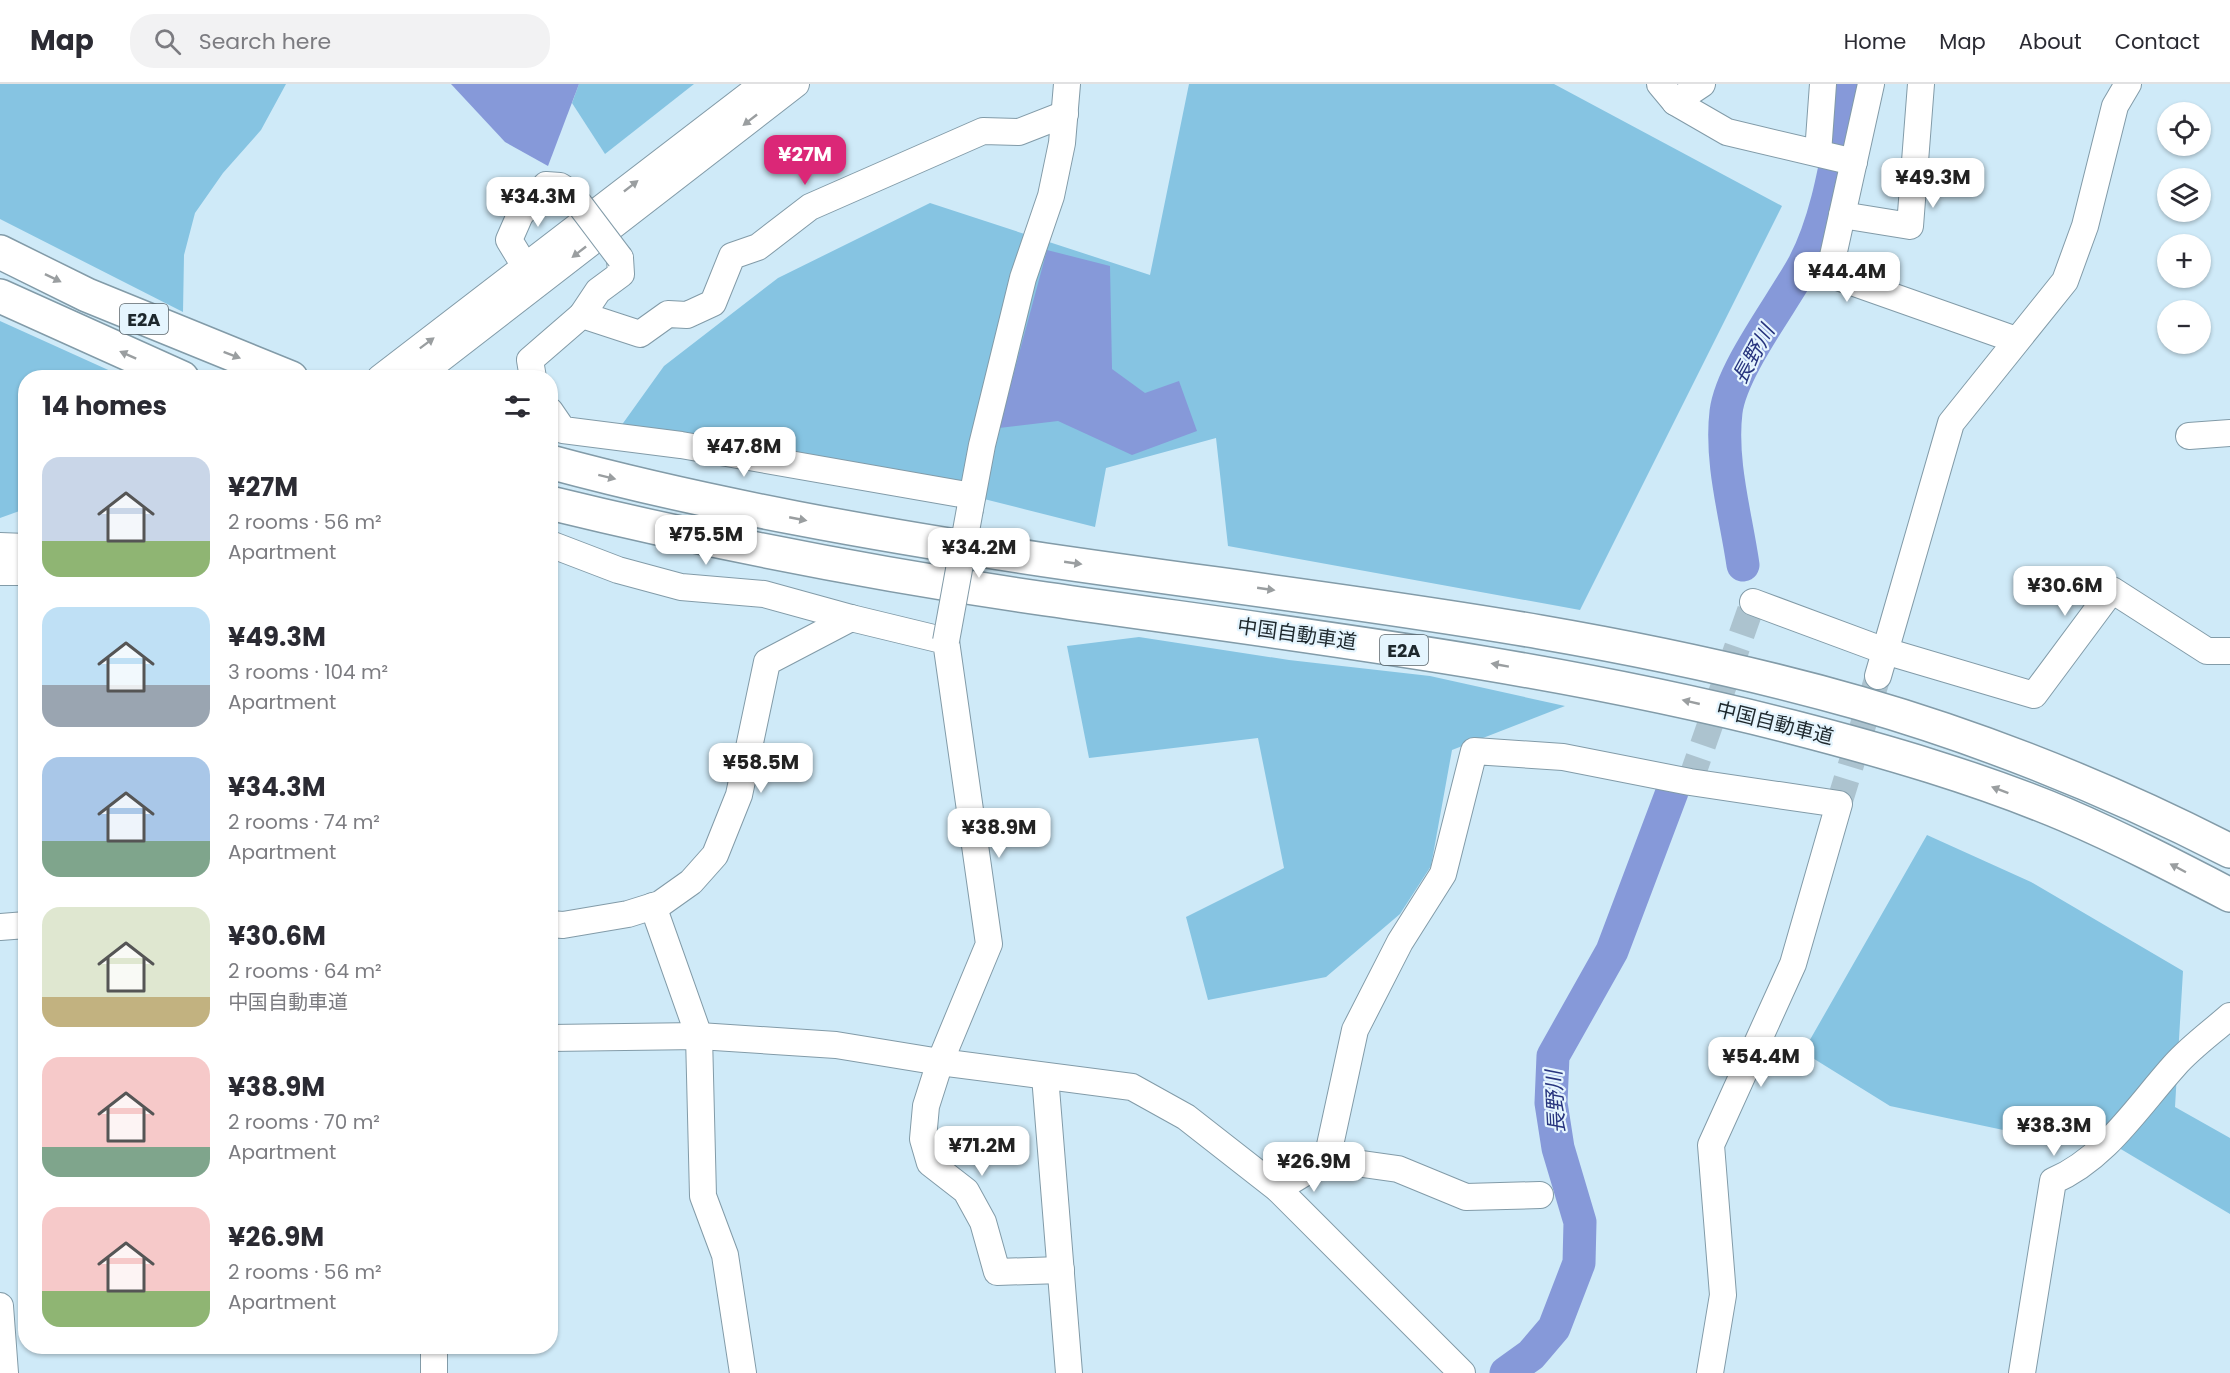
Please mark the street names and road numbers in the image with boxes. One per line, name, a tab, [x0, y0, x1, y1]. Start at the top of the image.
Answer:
road number: E2A	[120, 304, 168, 334]
street label: 中国自動車道	[1236, 612, 1358, 656]
road number: E2A	[1380, 635, 1428, 665]
street label: 中国自動車道	[1713, 695, 1837, 751]

